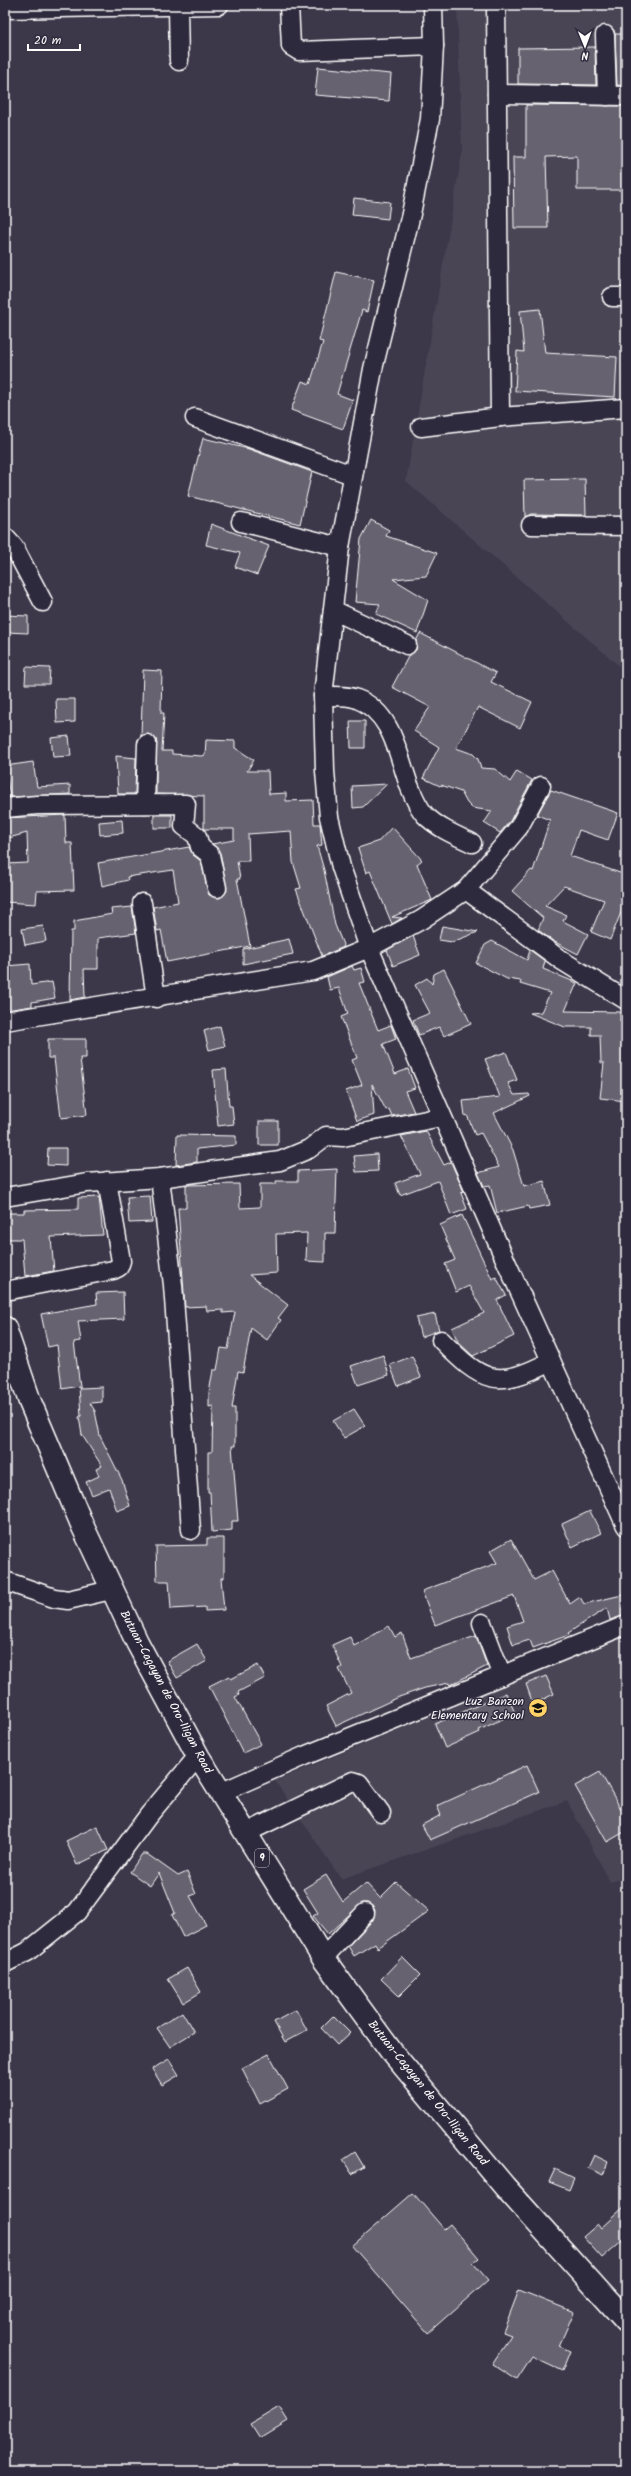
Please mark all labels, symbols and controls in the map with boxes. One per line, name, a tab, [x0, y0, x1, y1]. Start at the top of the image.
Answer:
scale bar	[28, 26, 80, 52]
north arrow	[565, 26, 605, 66]
text: 20 m	[34, 31, 62, 50]
text: N	[581, 46, 589, 64]
street label: Butuan-Cagayan de Oro-Iligan Road	[115, 1607, 218, 1778]
place label: Luz Banzon Elementary School	[431, 1692, 524, 1725]
school or university icon: Luz Banzon Elementary School	[527, 1697, 549, 1719]
road number: 9	[255, 1849, 269, 1867]
street label: Butuan-Cagayan de Oro-Iligan Road	[363, 2016, 493, 2171]

